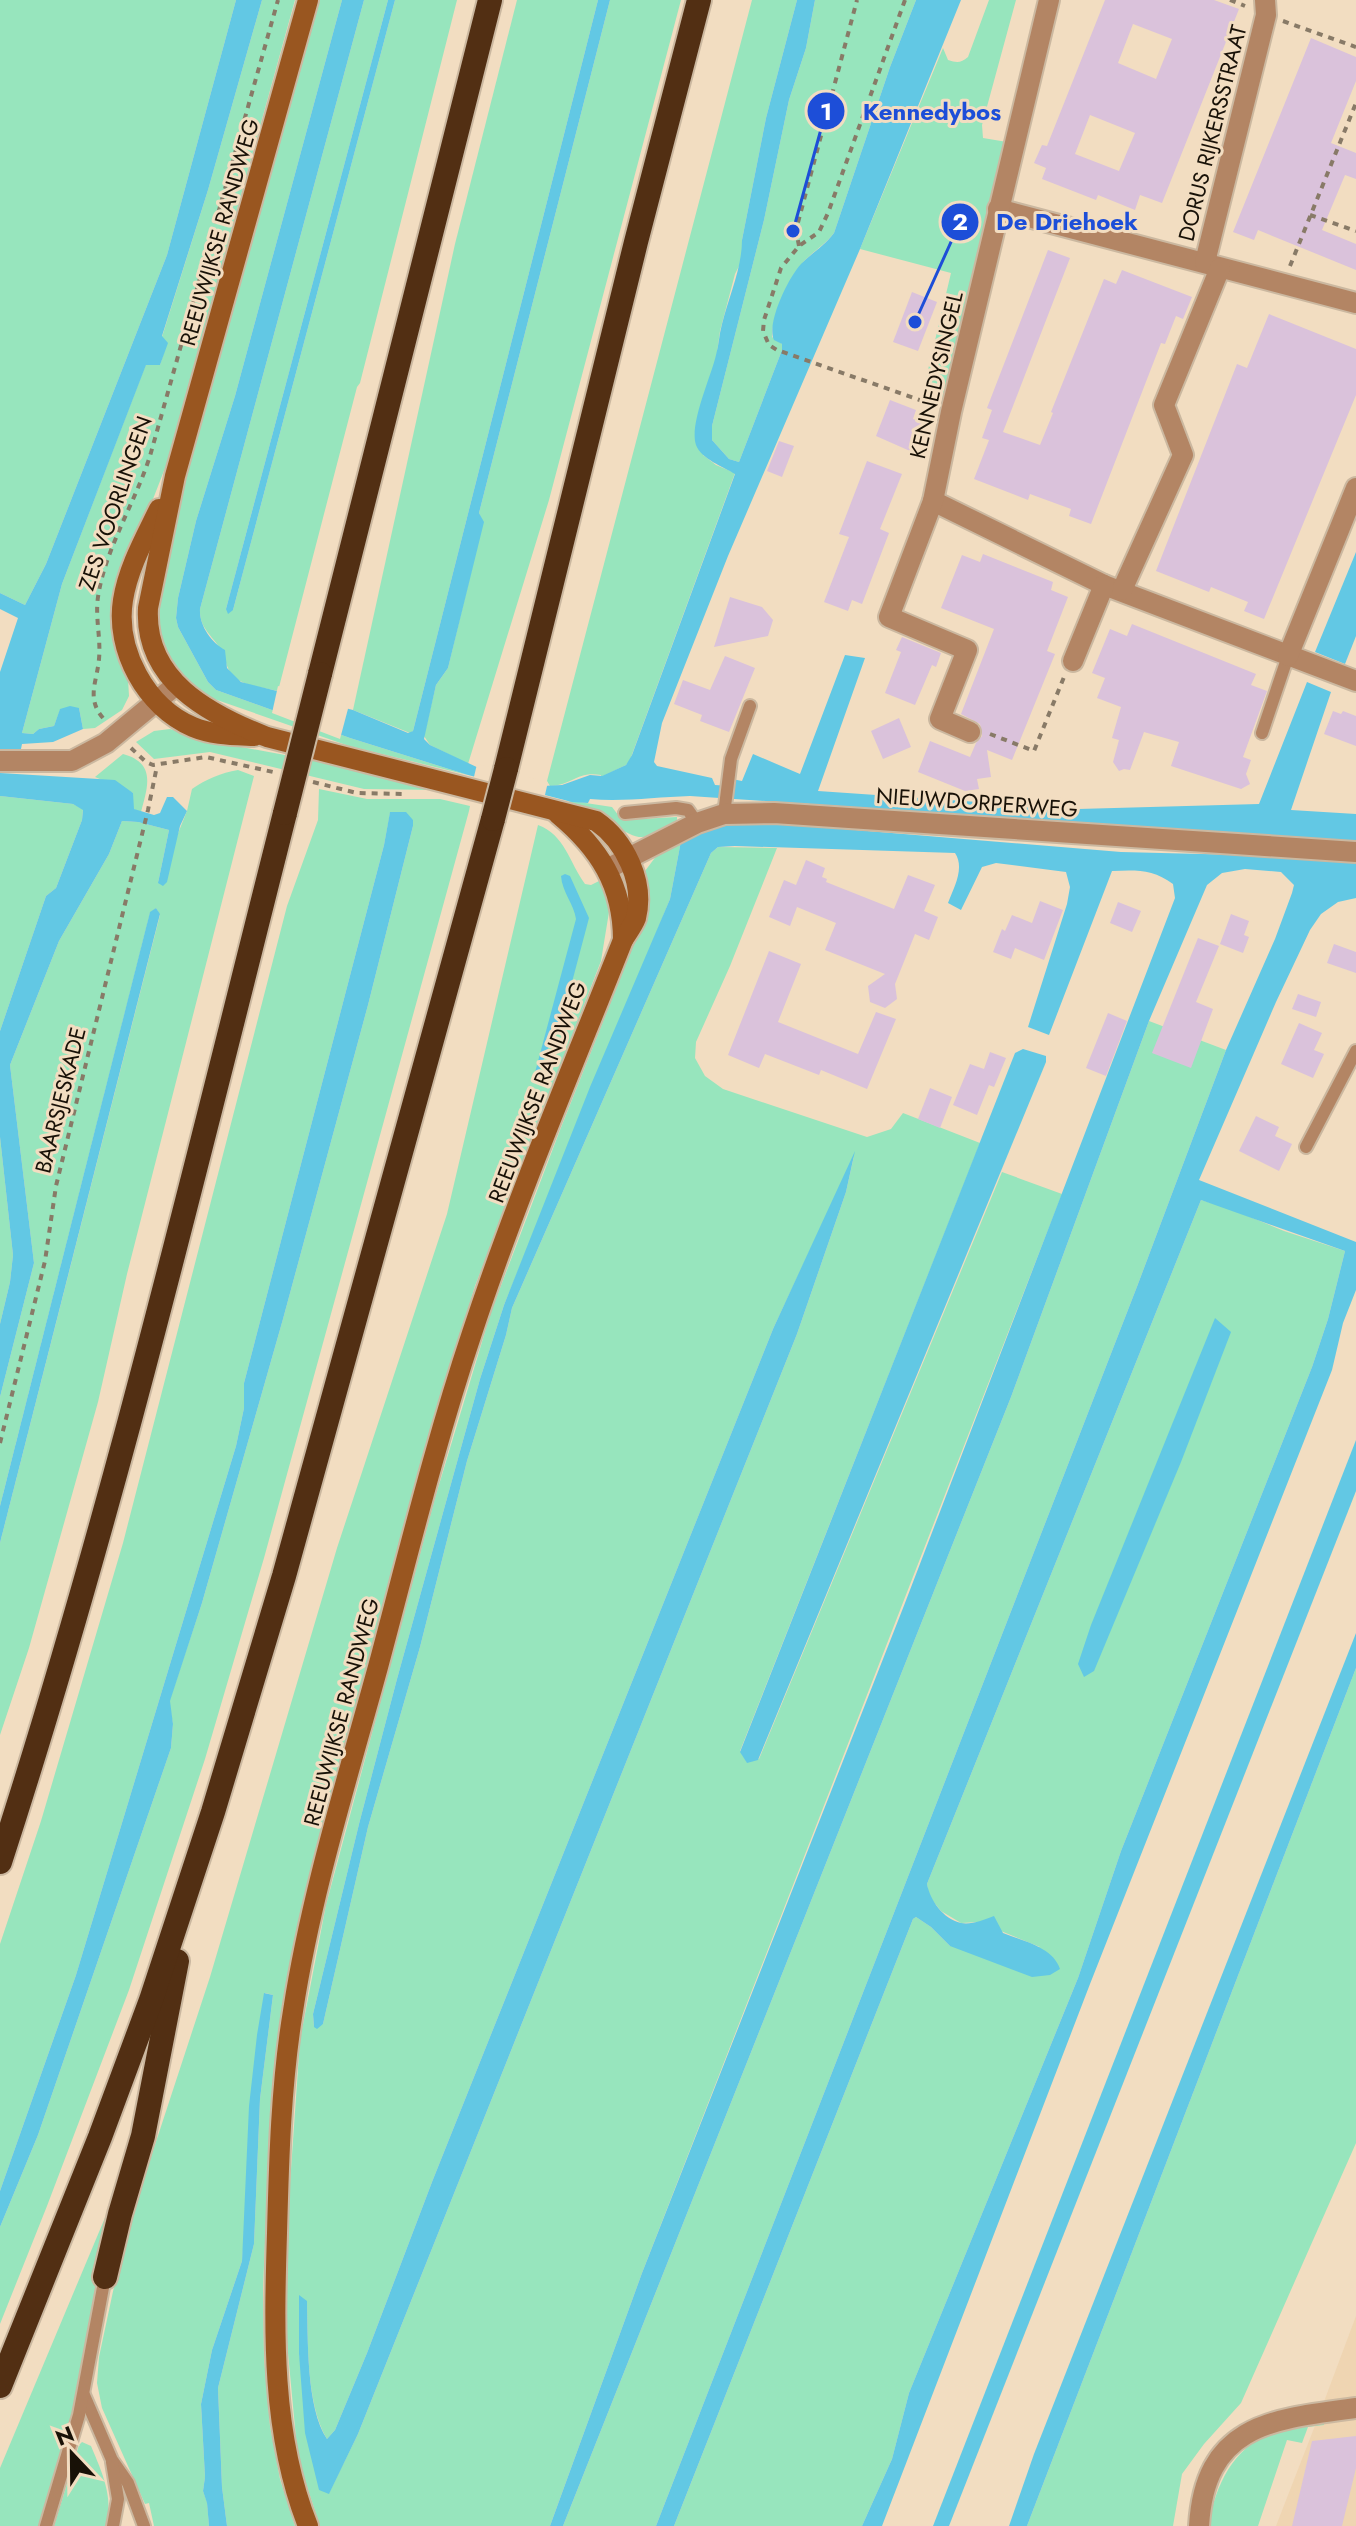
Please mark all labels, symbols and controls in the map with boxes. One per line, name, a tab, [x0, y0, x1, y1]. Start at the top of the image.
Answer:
street label: DORUS RIJKERSSTRAAT	[1170, 21, 1255, 245]
callout: Kennedybos	[806, 87, 1017, 135]
text: 1	[820, 94, 832, 129]
text: Kennedybos	[863, 94, 1001, 129]
street label: REEUWIJKSE RANDWEG	[171, 115, 267, 349]
callout: De Driehoek	[940, 198, 1154, 246]
text: 2	[952, 204, 968, 239]
text: De Driehoek	[996, 204, 1138, 239]
street label: KENNEDYSINGEL	[901, 288, 971, 462]
street label: ZES VOORLINGEN	[70, 411, 160, 595]
street label: NIEUWDORPERWEG	[875, 779, 1079, 825]
street label: REEUWIJKSE RANDWEG	[480, 977, 594, 1207]
street label: BAARSJESKADE	[26, 1024, 94, 1176]
street label: REEUWIJKSE RANDWEG	[295, 1594, 387, 1830]
north arrow	[32, 2414, 112, 2494]
text: N	[50, 2417, 79, 2454]

